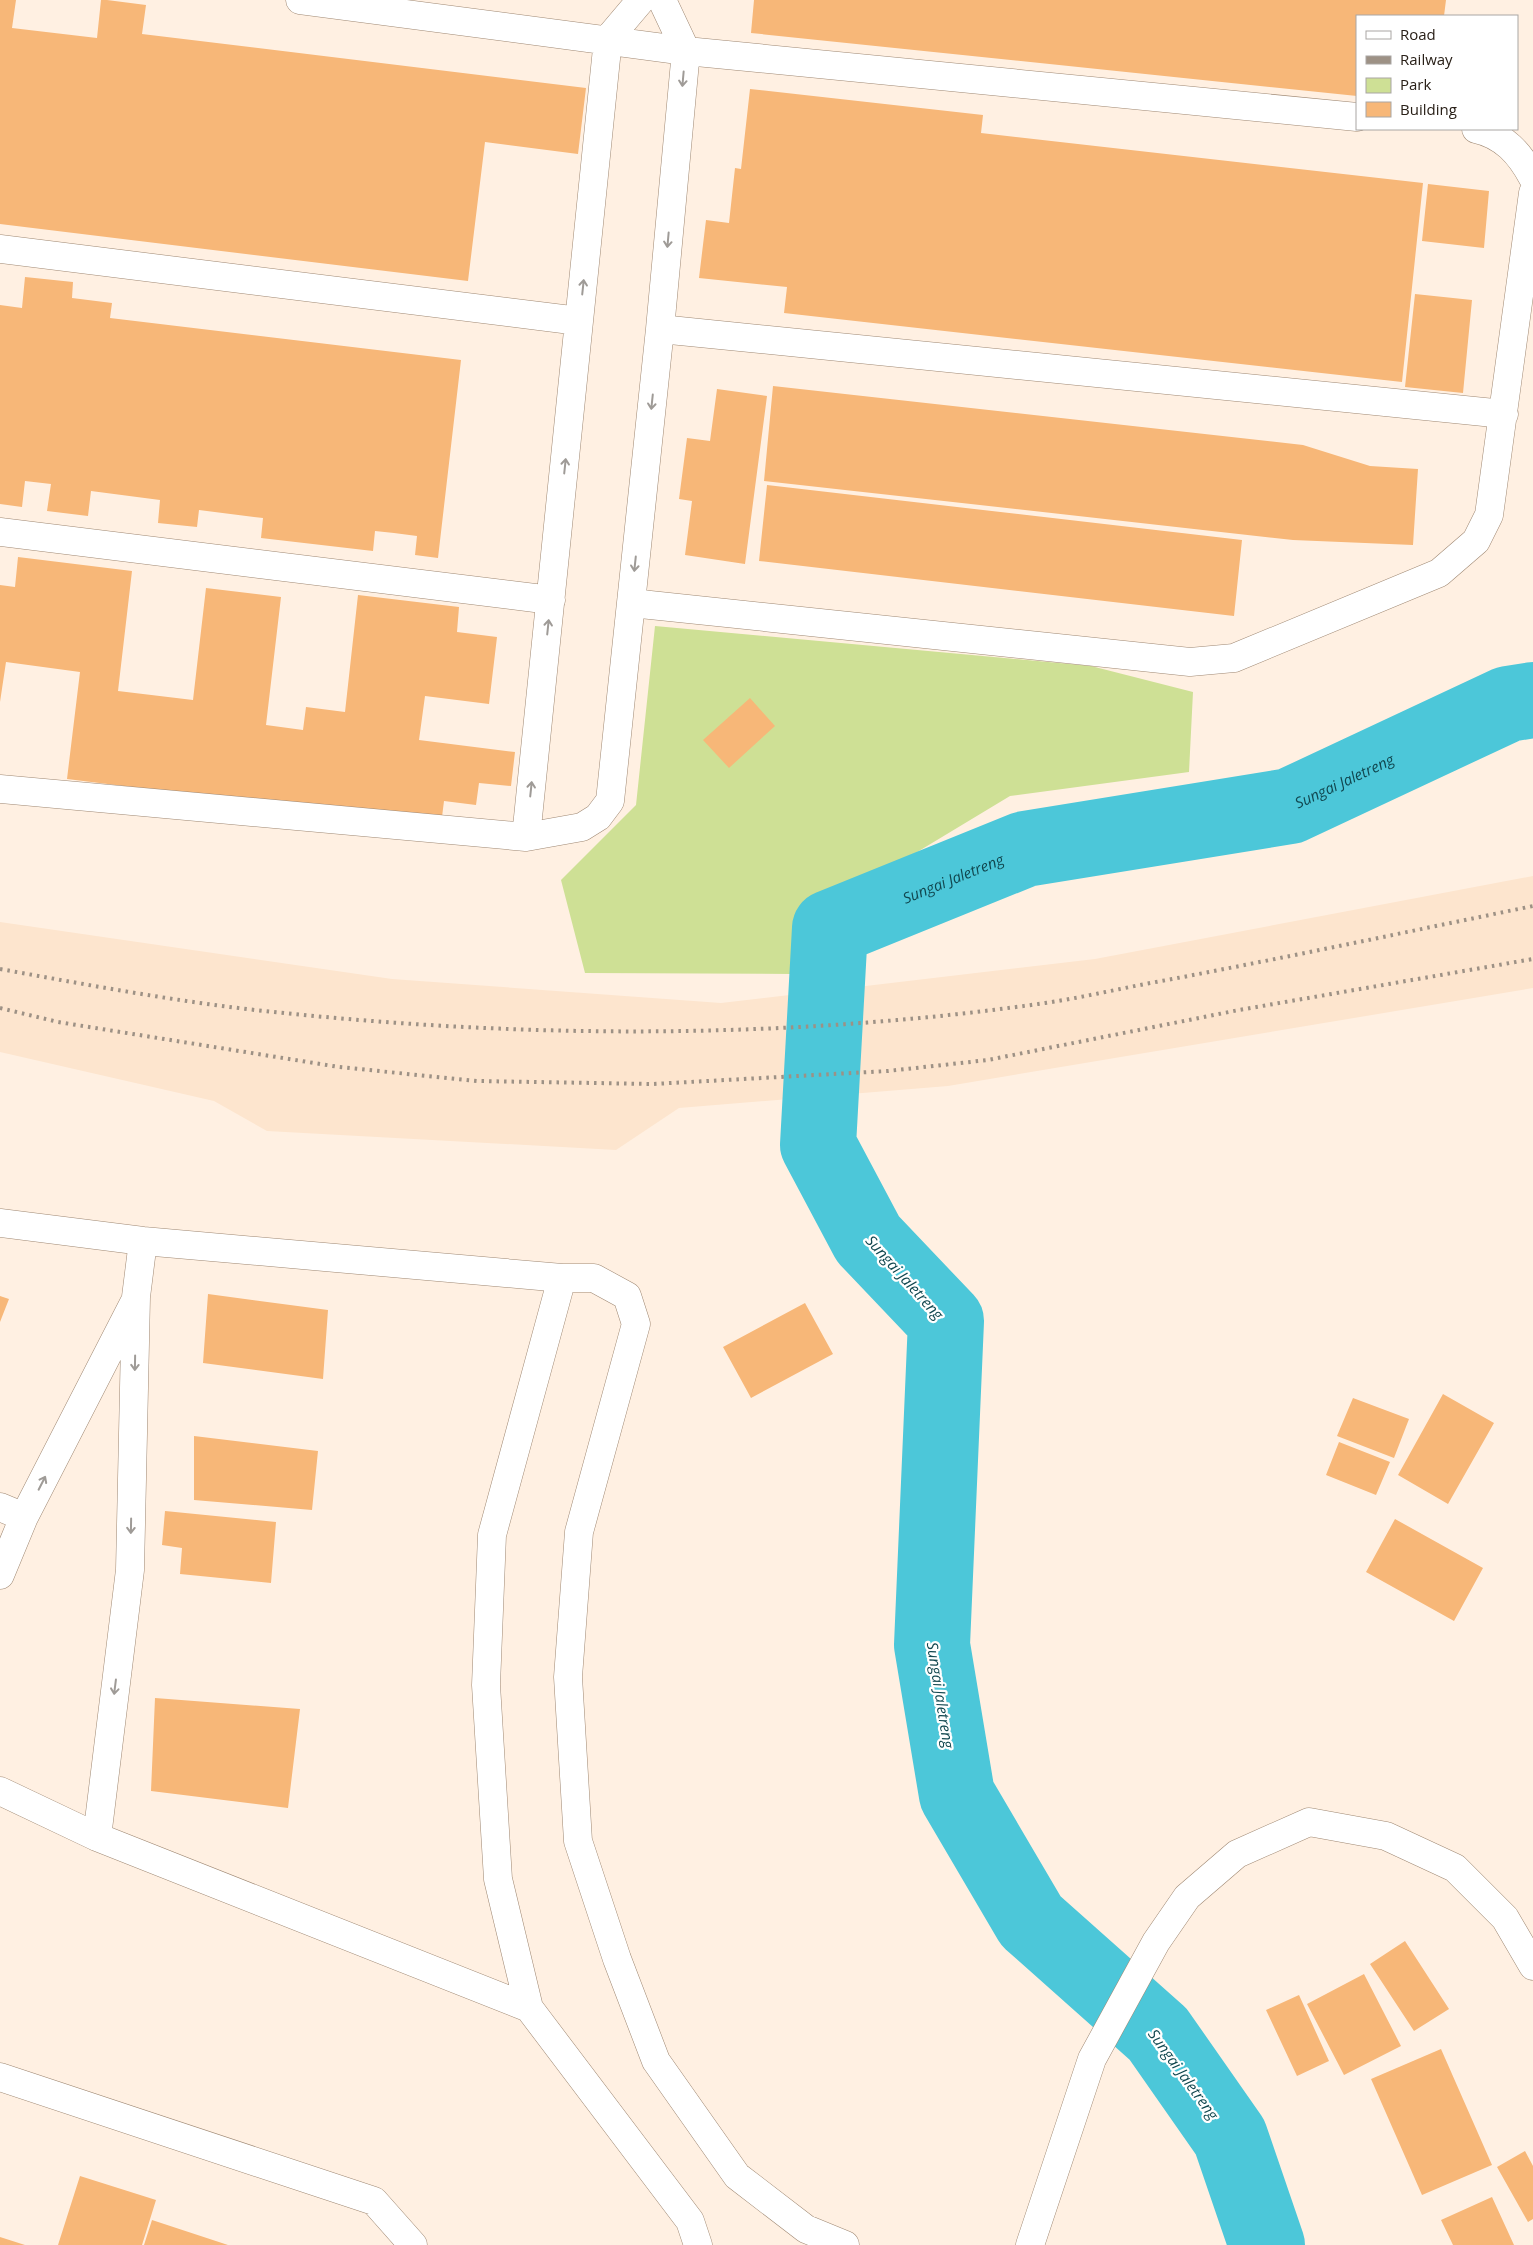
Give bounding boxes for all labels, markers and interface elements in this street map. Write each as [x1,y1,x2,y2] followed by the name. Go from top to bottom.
[1356,15,1518,130] legend
[1400,24,1436,44] text: Road
[1400,49,1453,69] text: Railway
[678,70,688,86] one-way arrow
[1400,74,1431,94] text: Park
[1400,99,1457,119] text: Building
[663,232,673,248] one-way arrow
[578,279,588,295] one-way arrow
[647,394,657,410] one-way arrow
[560,458,570,474] one-way arrow
[631,555,640,571] one-way arrow
[543,620,553,636] one-way arrow
[1291,748,1398,812] water label: Sungai Jaletreng
[526,781,536,797] one-way arrow
[899,848,1008,908] water label: Sungai Jaletreng
[862,1230,949,1324] water label: Sungai Jaletreng
[130,1354,140,1371] one-way arrow
[37,1475,47,1490] one-way arrow
[126,1517,136,1533] one-way arrow
[923,1640,959,1751] water label: Sungai Jaletreng
[110,1679,120,1695] one-way arrow
[1144,2025,1224,2124] water label: Sungai Jaletreng

